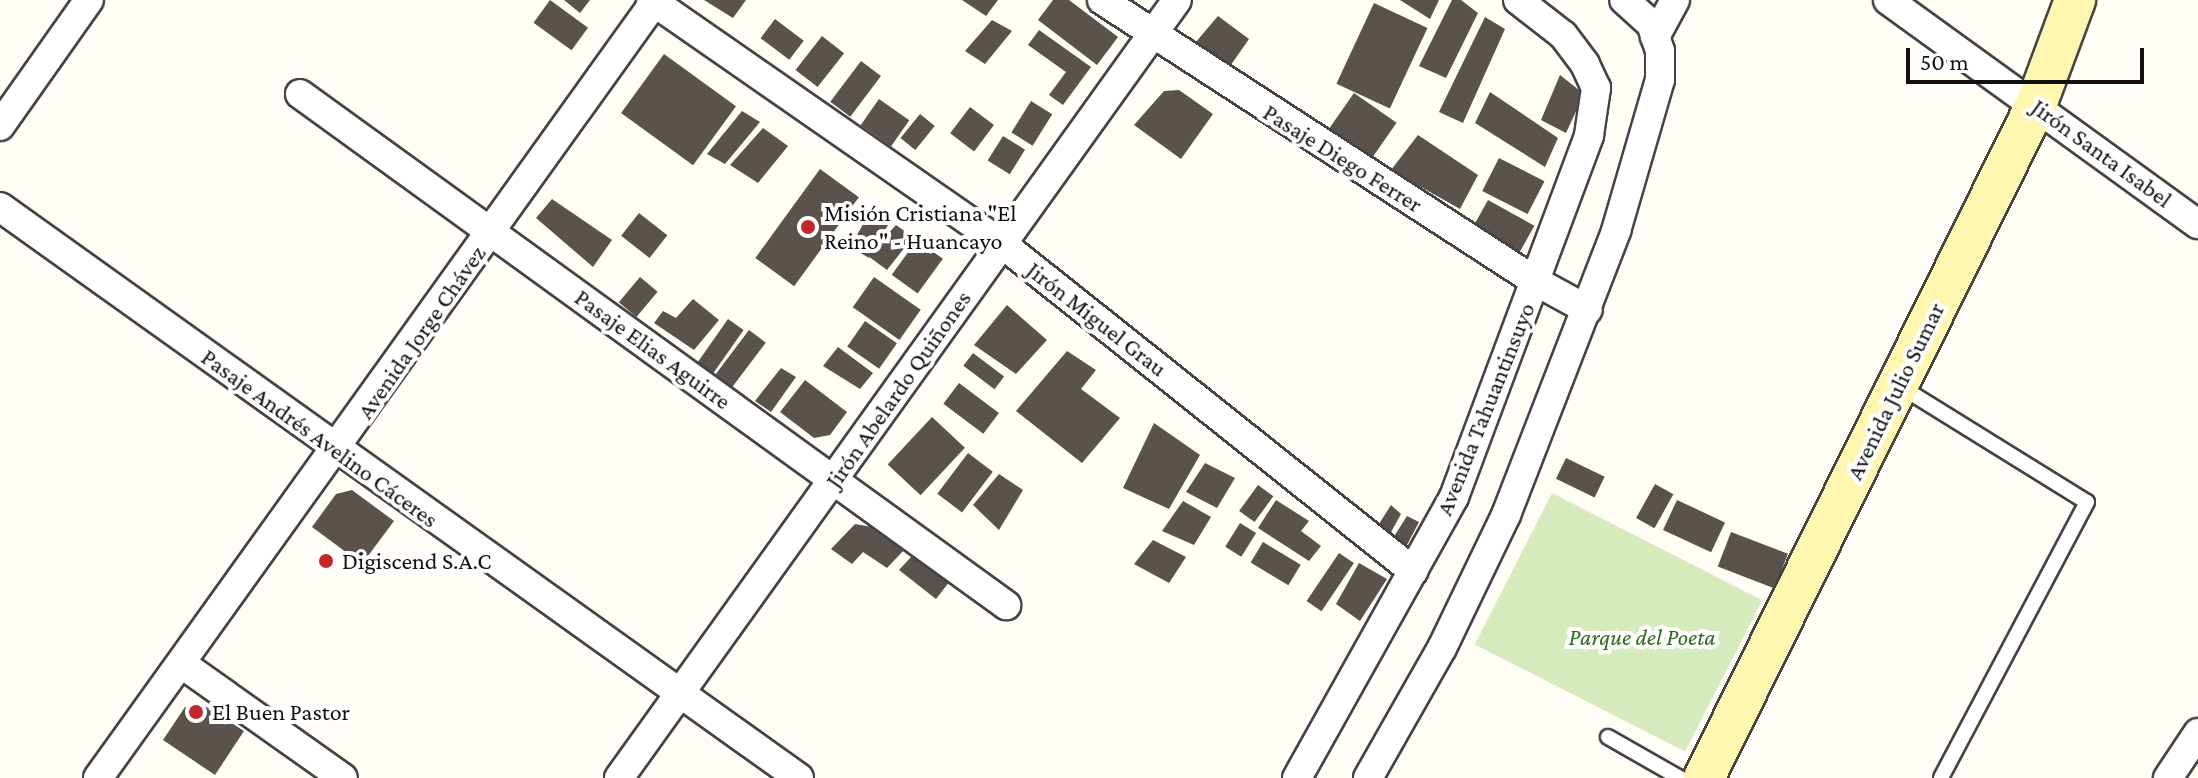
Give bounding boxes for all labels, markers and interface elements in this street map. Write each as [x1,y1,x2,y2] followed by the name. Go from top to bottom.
[1910,32,2148,82] scale bar
[1920,48,1969,75] text: 50 m
[2026,92,2178,214] street label: Jirón Santa Isabel
[1258,97,1428,219] street label: Pasaje Diego Ferrer
[824,199,1017,255] place label: Misión Cristiana "El Reino" - Huancayo
[799,218,817,236] marker: Misión Cristiana "El Reino" - Huancayo
[350,240,492,424] street label: Avenida Jorge Chávez
[1021,255,1173,383] street label: Jirón Miguel Grau
[569,283,737,415] street label: Pasaje Elias Aguirre
[819,285,977,493] street label: Jirón Abelardo Quiñones
[1429,298,1541,520] street label: Avenida Tahuantinsuyo
[1840,298,1950,484] street label: Avenida Julio Sumar
[196,342,444,534] street label: Pasaje Andrés Avelino Cáceres
[342,547,492,575] place label: Digiscend S.A.C
[317,552,335,570] marker: Digiscend S.A.C
[1568,623,1716,651] park label: Parque del Poeta
[212,698,350,726] place label: El Buen Pastor
[187,703,205,721] marker: El Buen Pastor

